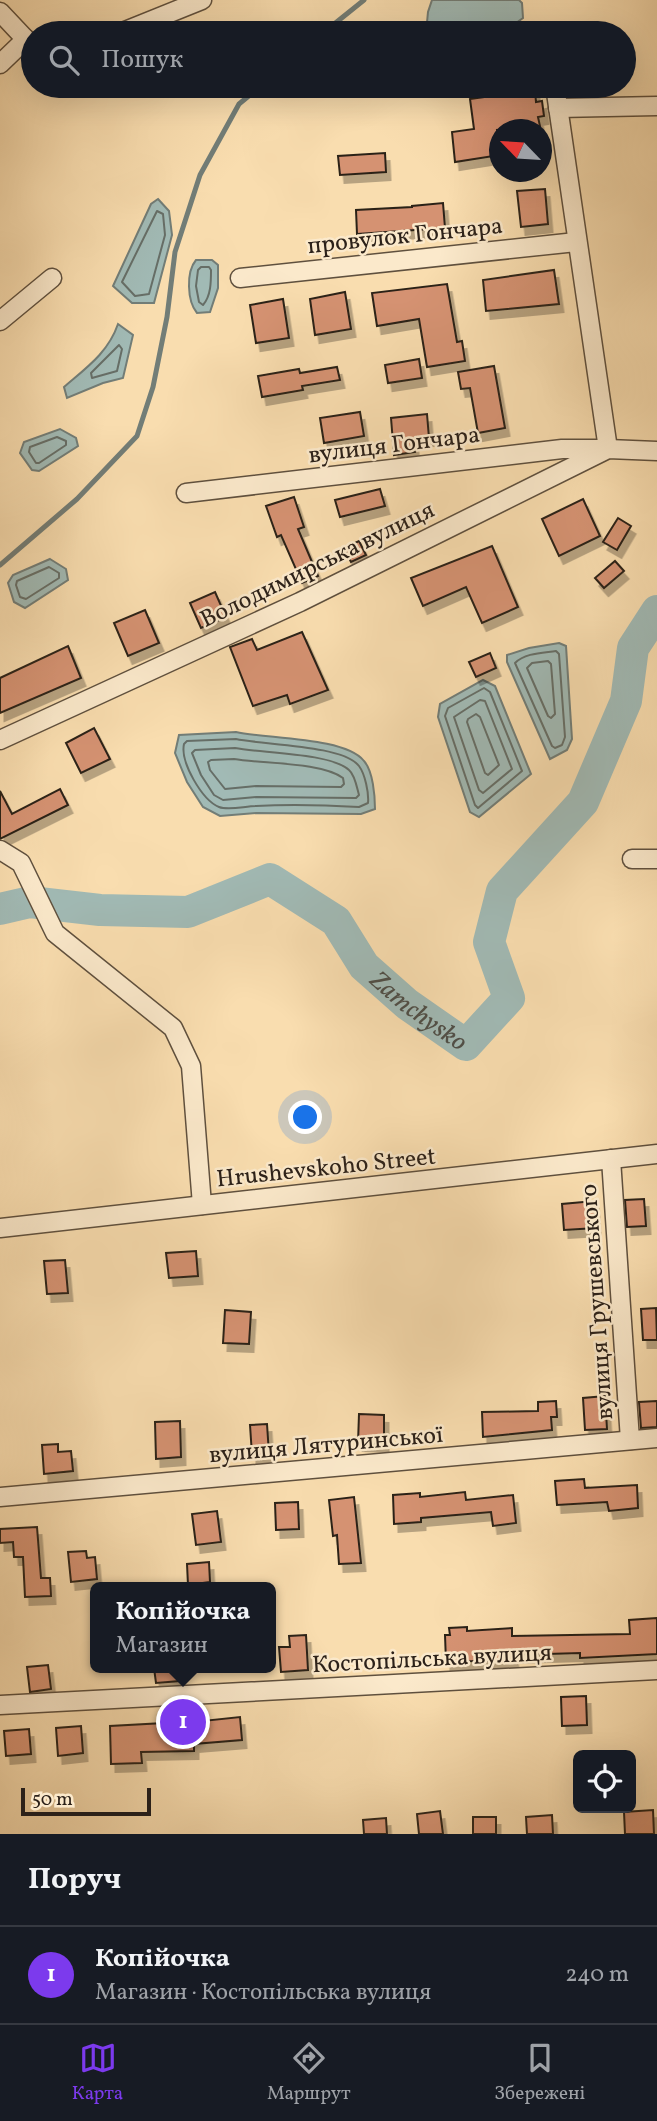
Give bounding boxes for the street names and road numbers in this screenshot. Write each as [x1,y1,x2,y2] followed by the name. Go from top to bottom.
[306,210,505,264] street label: провулок Гончара
[307,419,482,473] street label: вулиця Гончара
[195,494,441,637] street label: Володимирська вулиця
[215,1141,438,1197] street label: Hrushevskoho Street
[573,1183,623,1421] street label: вулиця Грушевського
[208,1419,445,1473] street label: вулиця Лятуринської
[311,1637,553,1683] street label: Костопільська вулиця

